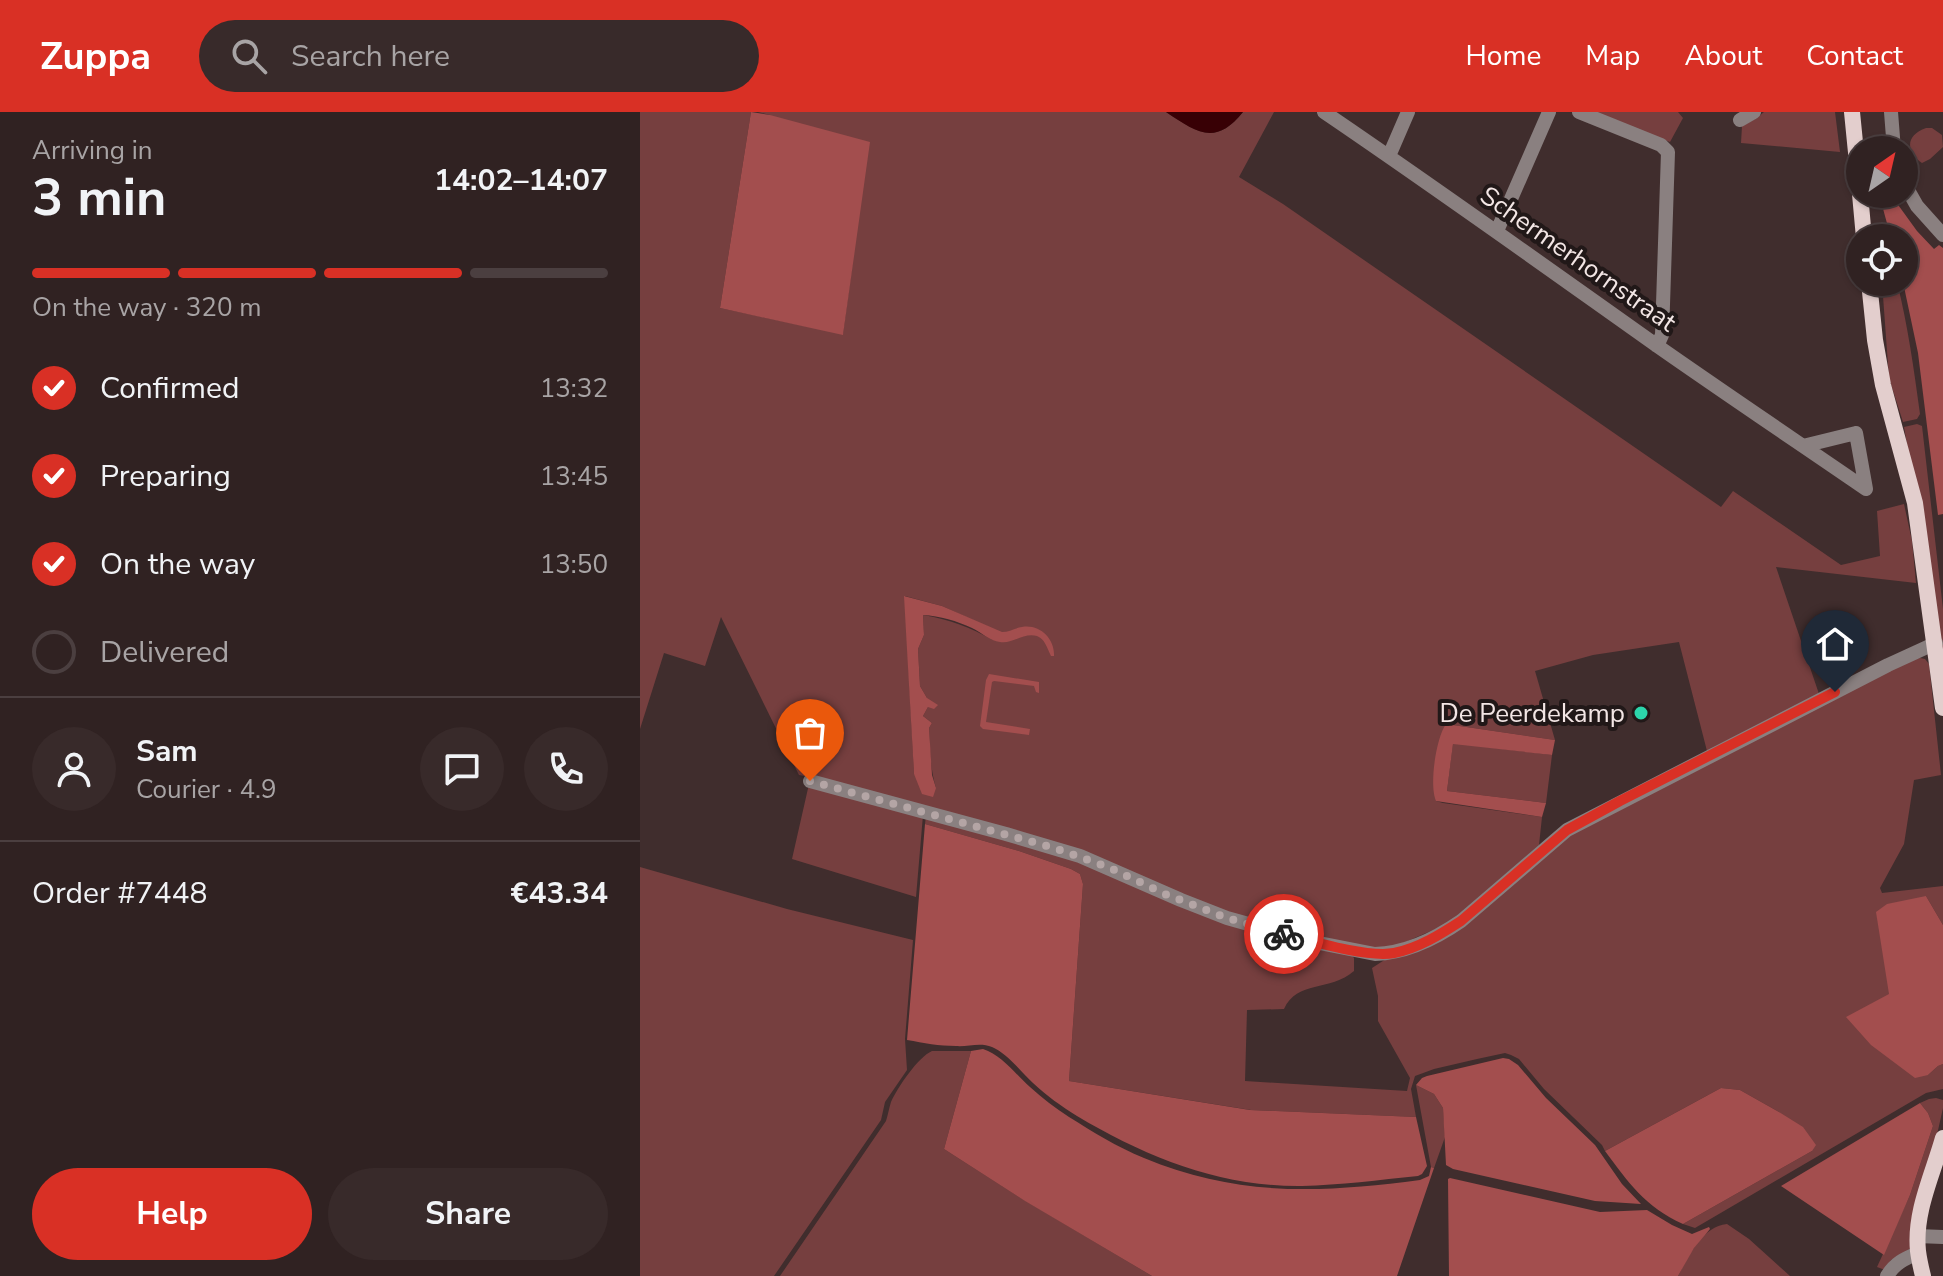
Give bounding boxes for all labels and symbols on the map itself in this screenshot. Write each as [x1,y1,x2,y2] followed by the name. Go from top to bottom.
[1846,136,1918,208] north arrow
[1473,178,1684,340] street label: Schermerhornstraat
[1801,610,1869,692] pin
[1439,696,1625,731] place label: De Peerdekamp
[776,699,844,781] pin
[1632,704,1650,722] marker: De Peerdekamp
[1244,894,1324,974] courier

